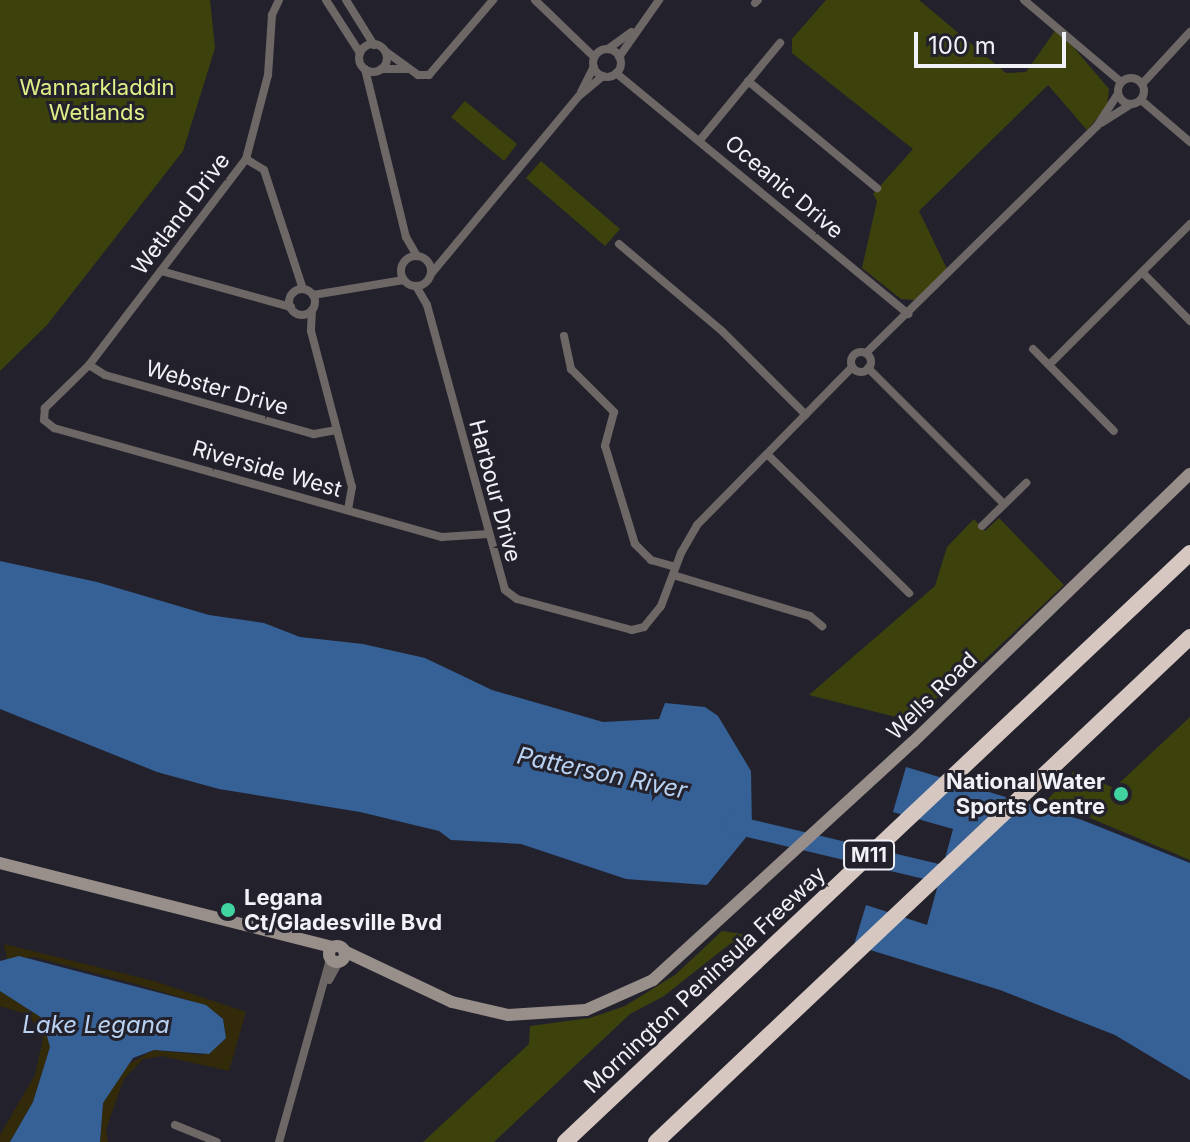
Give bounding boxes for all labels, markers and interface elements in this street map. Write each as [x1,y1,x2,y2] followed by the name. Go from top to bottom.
[918,16,1070,66] scale bar
[928,31,996,60] text: 100 m
[20,74,174,126] park label: Wannarkladdin Wetlands
[719,130,849,244] street label: Oceanic Drive
[127,148,235,280] street label: Wetland Drive
[143,355,291,421] street label: Webster Drive
[463,417,527,565] street label: Harbour Drive
[189,435,345,503] street label: Riverside West
[882,647,982,745] street label: Wells Road
[514,741,690,805] water label: Patterson River
[946,768,1105,820] place label: National Water Sports Centre
[1112,785,1130,803] marker: National Water Sports Centre
[843,839,895,871] road number: M11
[579,861,831,1099] street label: Mornington Peninsula Freeway
[244,884,442,936] place label: Legana Ct/Gladesville Bvd
[219,901,237,919] marker: Legana Ct/Gladesville Bvd
[22,1011,170,1039] water label: Lake Legana

